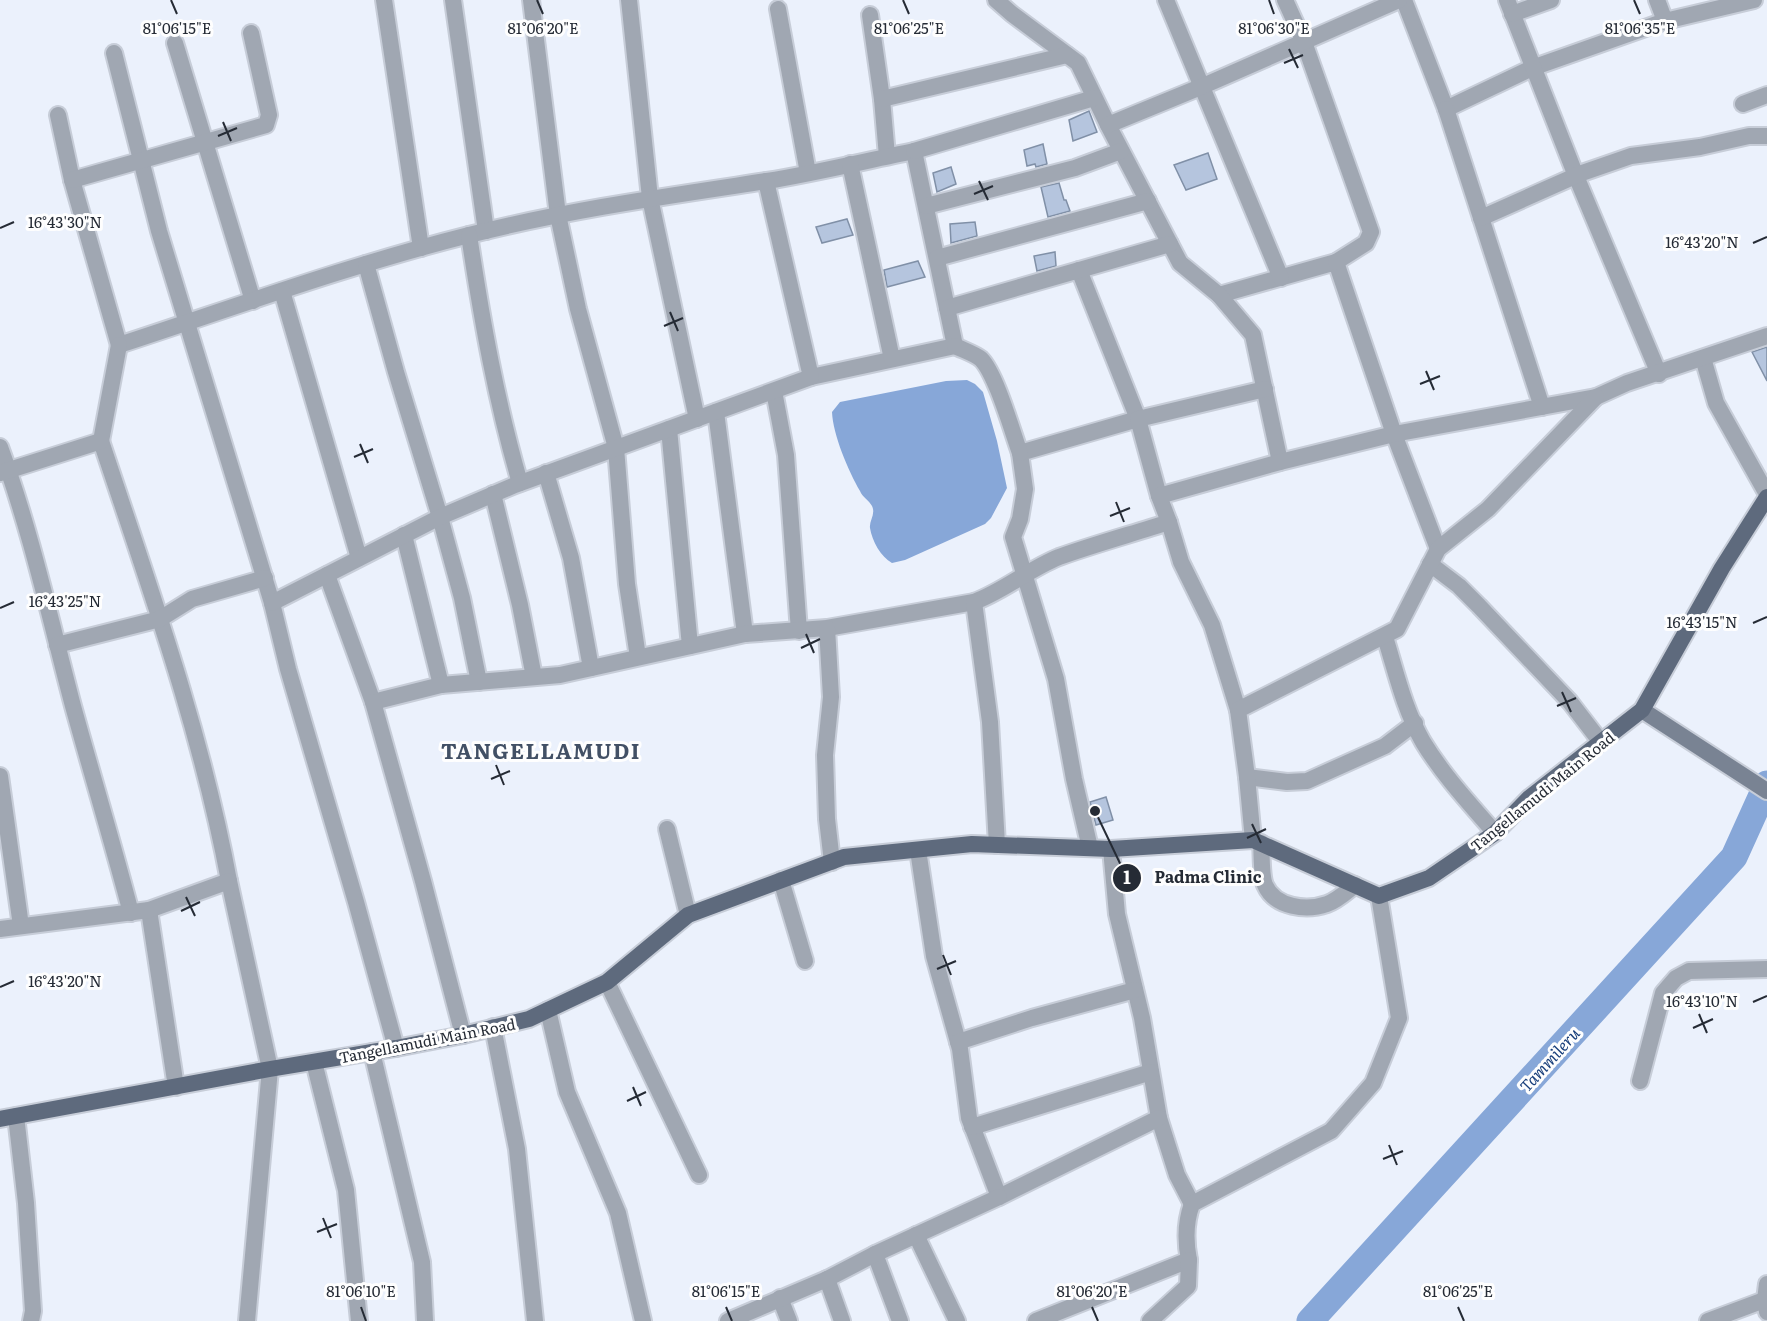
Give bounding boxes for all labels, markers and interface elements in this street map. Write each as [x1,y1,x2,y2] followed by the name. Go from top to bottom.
[143,16,211,39] text: 81°06'15"E
[507,16,579,39] text: 81°06'20"E
[874,16,944,39] text: 81°06'25"E
[1238,16,1310,39] text: 81°06'30"E
[1605,16,1675,39] text: 81°06'35"E
[28,210,102,233] text: 16°43'30"N
[1665,230,1739,253] text: 16°43'20"N
[29,589,101,612] text: 16°43'25"N
[1666,610,1738,633] text: 16°43'15"N
[1465,726,1619,856] street label: Tangellamudi Main Road
[441,734,641,765] district label: TANGELLAMUDI
[1112,861,1273,895] callout: Padma Clinic
[1123,863,1131,890] text: 1
[1155,864,1262,888] text: Padma Clinic
[28,969,102,992] text: 16°43'20"N
[1666,989,1738,1012] text: 16°43'10"N
[337,1012,517,1068] street label: Tangellamudi Main Road
[1513,1021,1585,1097] water label: Tammileru
[326,1279,396,1302] text: 81°06'10"E
[692,1279,760,1302] text: 81°06'15"E
[1056,1279,1128,1302] text: 81°06'20"E
[1423,1279,1493,1302] text: 81°06'25"E

